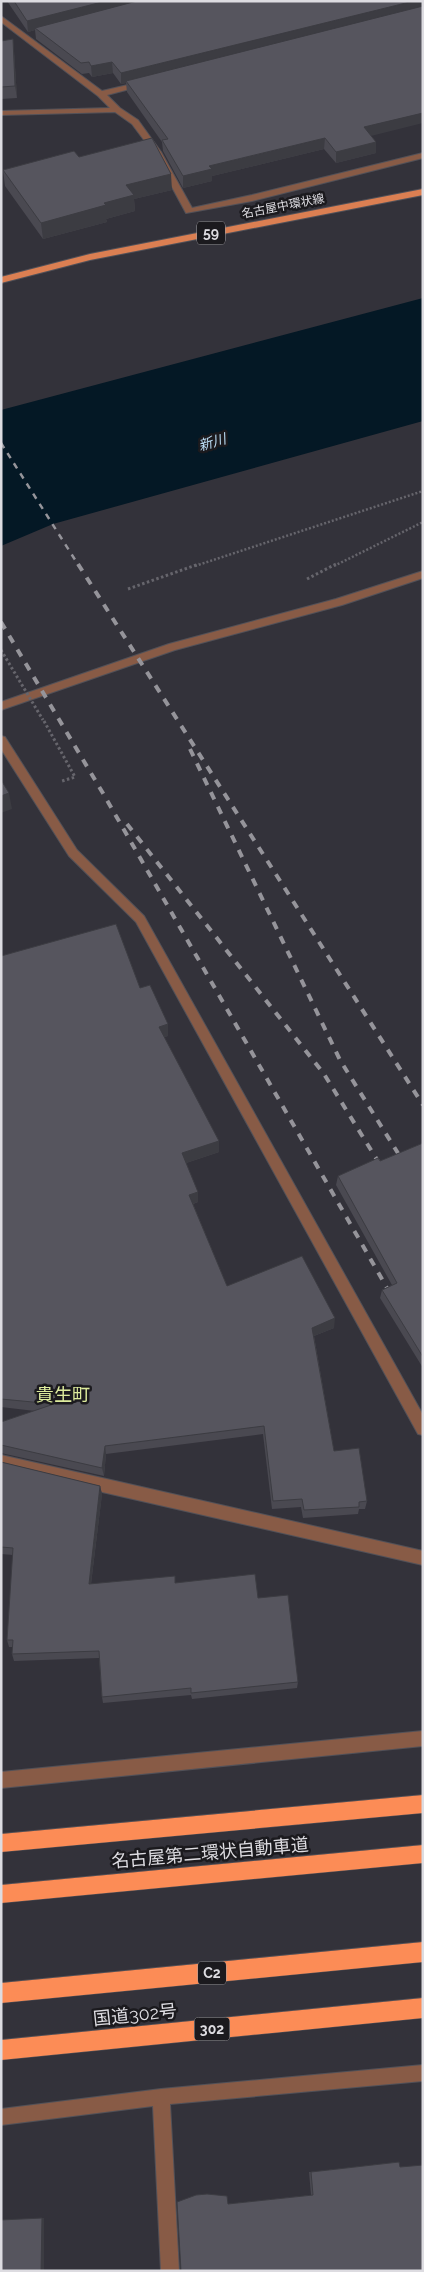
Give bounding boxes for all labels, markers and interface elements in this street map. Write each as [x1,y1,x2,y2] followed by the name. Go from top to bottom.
[240,191,326,221] street label: 名古屋中環状線
[197,222,225,244] road number: 59
[196,430,230,454] water label: 新川
[36,1384,90,1405] district label: 貴生町
[110,1833,309,1872] street label: 名古屋第二環状自動車道
[198,1962,226,1985] road number: C2
[92,2000,178,2029] street label: 国道302号
[194,2018,230,2040] road number: 302

